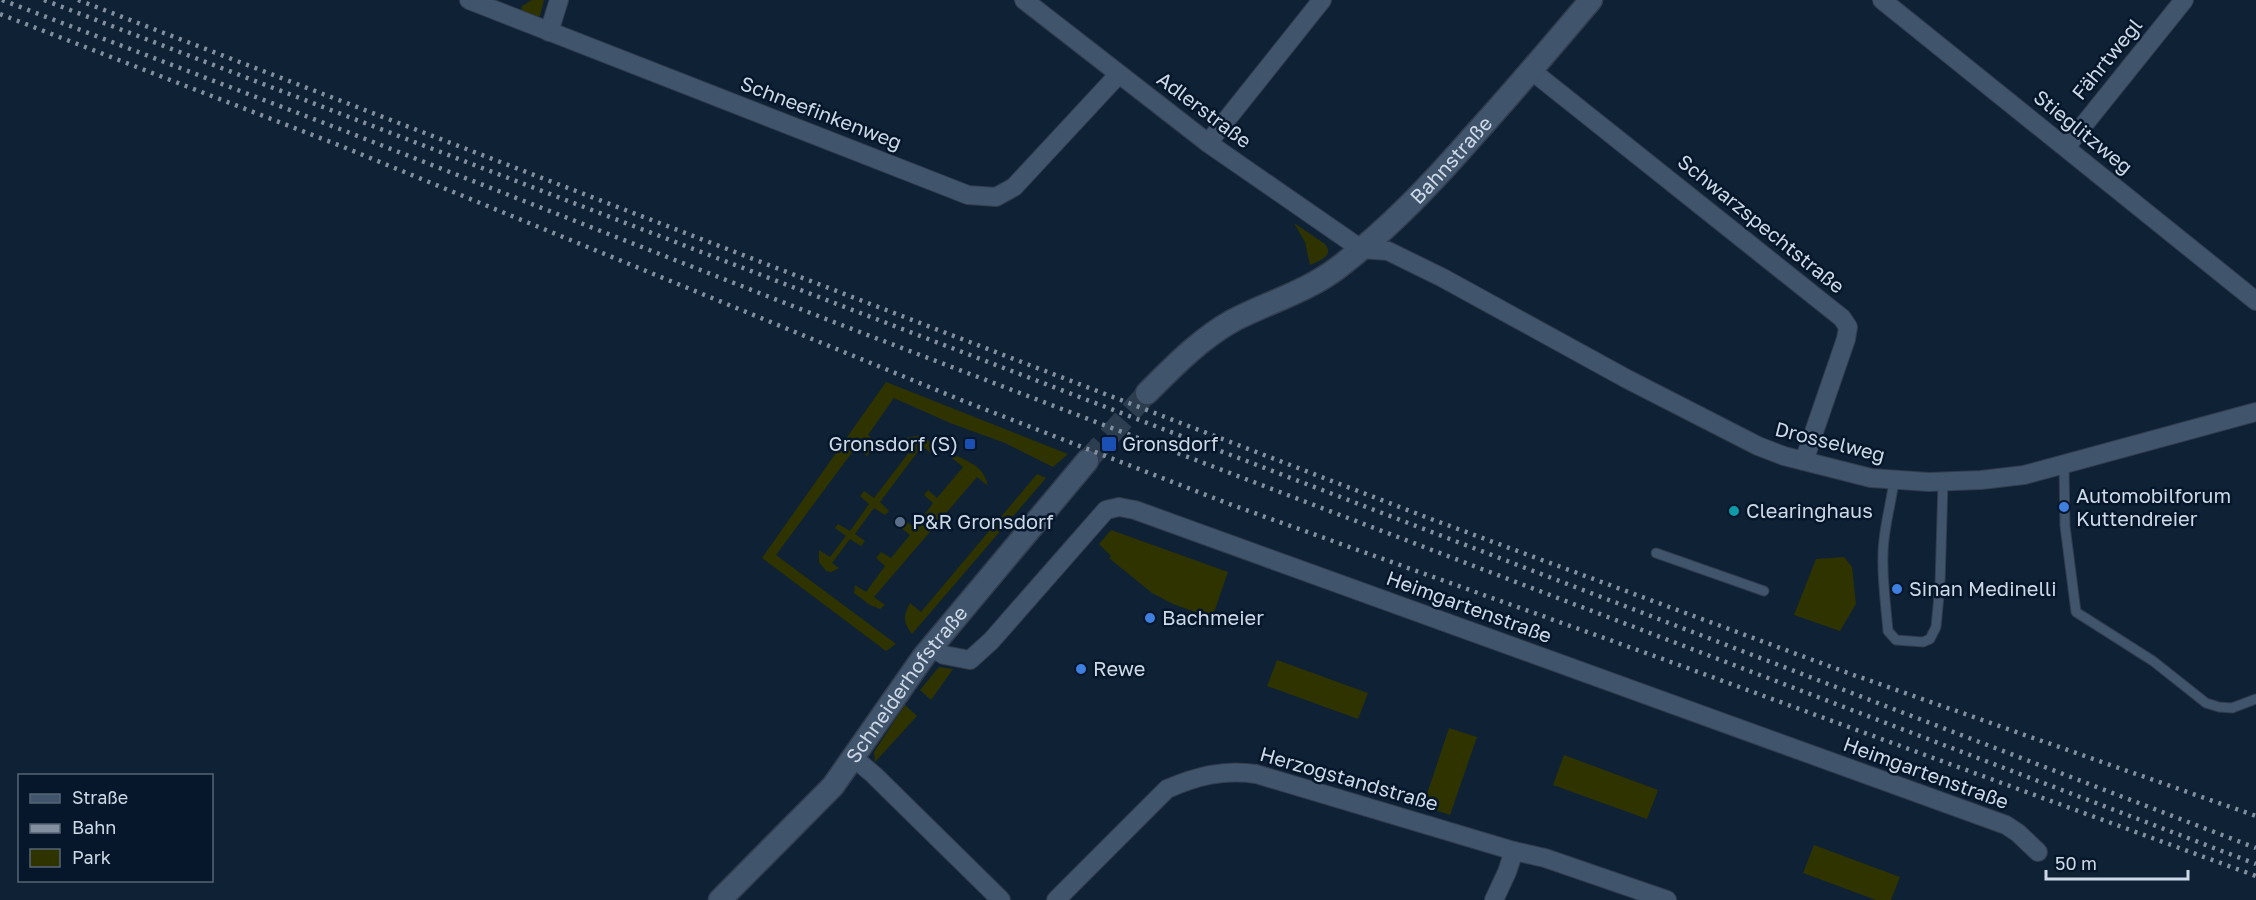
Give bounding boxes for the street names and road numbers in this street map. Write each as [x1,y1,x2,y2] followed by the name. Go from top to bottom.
[2066,13,2146,104] street label: Fährtwegl
[1153,66,1256,152] street label: Adlerstraße
[737,70,905,154] street label: Schneefinkenweg
[2029,84,2138,178] street label: Stieglitzweg
[1404,111,1496,208] street label: Bahnstraße
[1674,149,1850,298] street label: Schwarzspechtstraße
[1773,416,1888,466] street label: Drosselweg
[1383,565,1555,647] street label: Heimgartenstraße
[840,601,972,767] street label: Schneiderhofstraße
[1840,731,2012,813] street label: Heimgartenstraße
[1257,741,1441,815] street label: Herzogstandstraße

